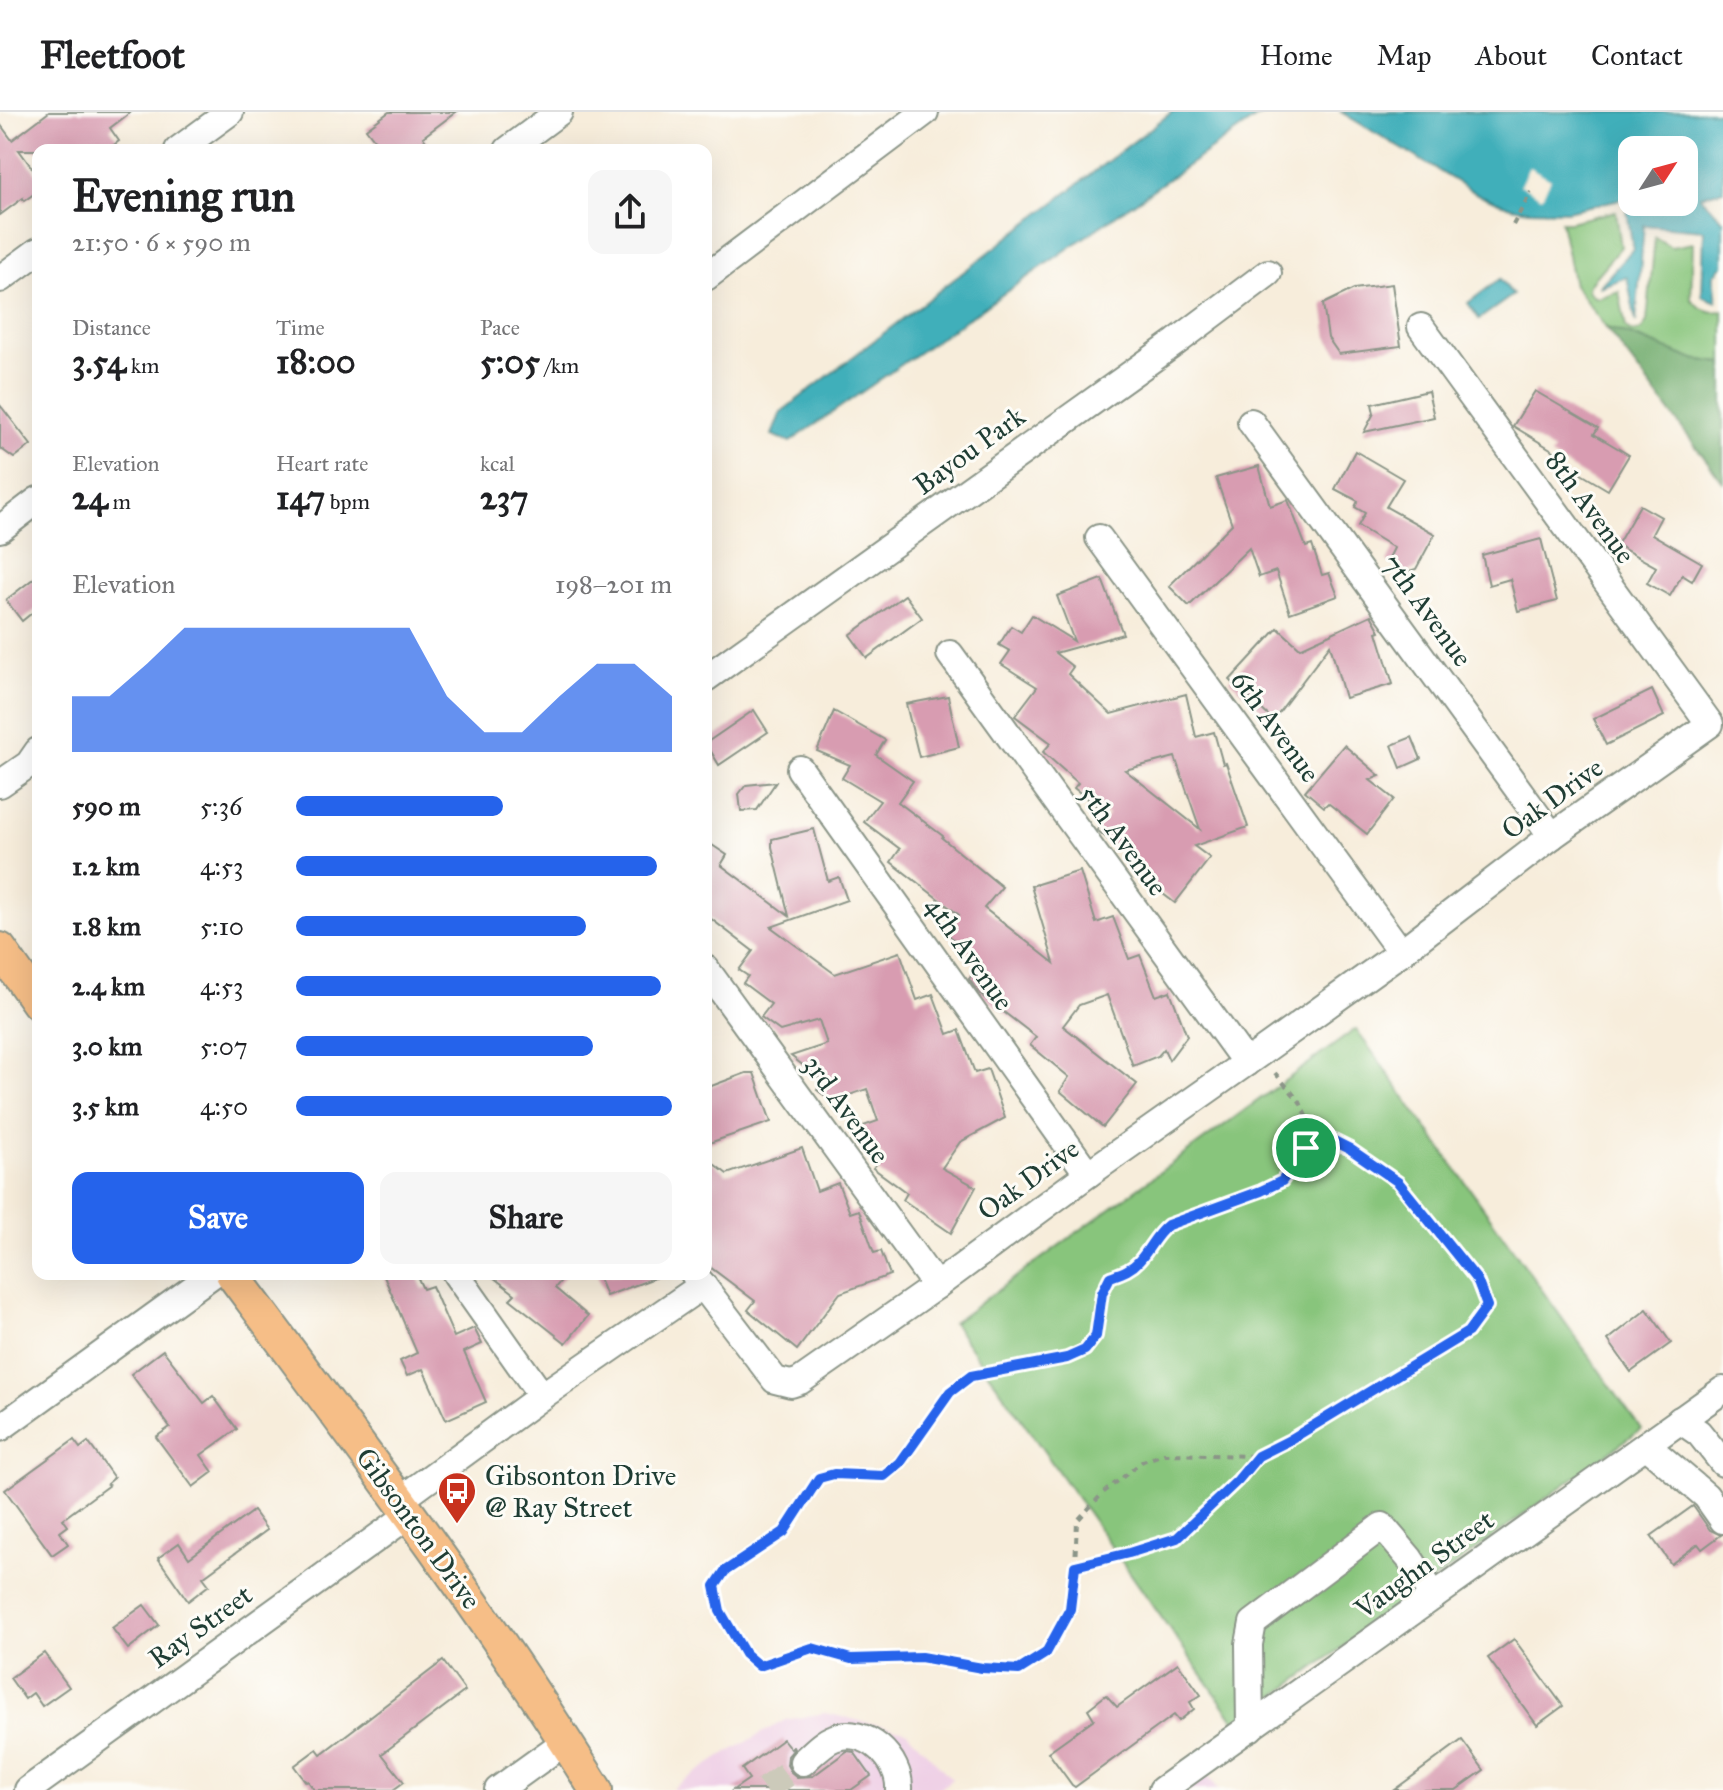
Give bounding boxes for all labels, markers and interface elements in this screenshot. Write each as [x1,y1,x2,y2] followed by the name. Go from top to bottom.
[40,32,185,78] text: Fleetfoot
[1260,38,1333,73] text: Home
[1377,38,1431,73] text: Map
[1475,38,1547,73] text: About
[1591,38,1683,73] text: Contact
[1618,136,1698,216] north arrow
[1618,136,1698,216] map controls
[72,169,295,223] text: Evening run
[588,170,672,254] button: share
[72,226,251,258] text: 21:50 · 6 × 590 m
[72,314,151,341] text: Distance
[276,314,325,341] text: Time
[480,314,520,341] text: Pace
[72,341,126,382] text: 3.54
[276,341,356,382] text: 18:00
[480,341,540,382] text: 5:05
[126,352,160,379] text: km
[540,352,579,379] text: /km
[907,398,1032,502] street label: Bayou Park
[1538,444,1643,570] street label: 8th Avenue
[72,450,159,477] text: Elevation
[276,450,369,477] text: Heart rate
[480,450,515,477] text: kcal
[72,477,108,518] text: 24
[276,477,325,518] text: 147
[480,477,529,518] text: 237
[108,488,131,515] text: m
[325,488,370,515] text: bpm
[1375,547,1480,673] street label: 7th Avenue
[72,568,175,600] text: Elevation
[555,568,672,600] text: 198–201 m
[1223,663,1328,789] street label: 6th Avenue
[1495,750,1610,847] street label: Oak Drive
[1072,778,1176,903] street label: 5th Avenue
[72,790,141,822] text: 590 m
[200,790,242,822] text: 5:36
[72,850,140,882] text: 1.2 km
[200,850,244,882] text: 4:53
[918,890,1022,1017] street label: 4th Avenue
[72,910,141,942] text: 1.8 km
[200,910,244,942] text: 5:10
[72,970,145,1002] text: 2.4 km
[200,970,244,1002] text: 4:53
[72,1030,142,1062] text: 3.0 km
[200,1030,248,1062] text: 5:07
[795,1048,898,1170] street label: 3rd Avenue
[72,1090,139,1122] text: 3.5 km
[200,1090,248,1122] text: 4:50
[1272,1114,1340,1182] pin
[1284,1126,1328,1170] icon: arrive
[971,1131,1086,1228] street label: Oak Drive
[72,1172,364,1264] button: Save
[380,1172,672,1264] button: Share
[348,1441,489,1616] street label: Gibsonton Drive
[485,1458,676,1525] place label: Gibsonton Drive @ Ray Street
[436,1470,478,1525] bus stop icon: Gibsonton Drive @ Ray Street
[1347,1502,1501,1627] street label: Vaughn Street
[142,1577,259,1676] street label: Ray Street

